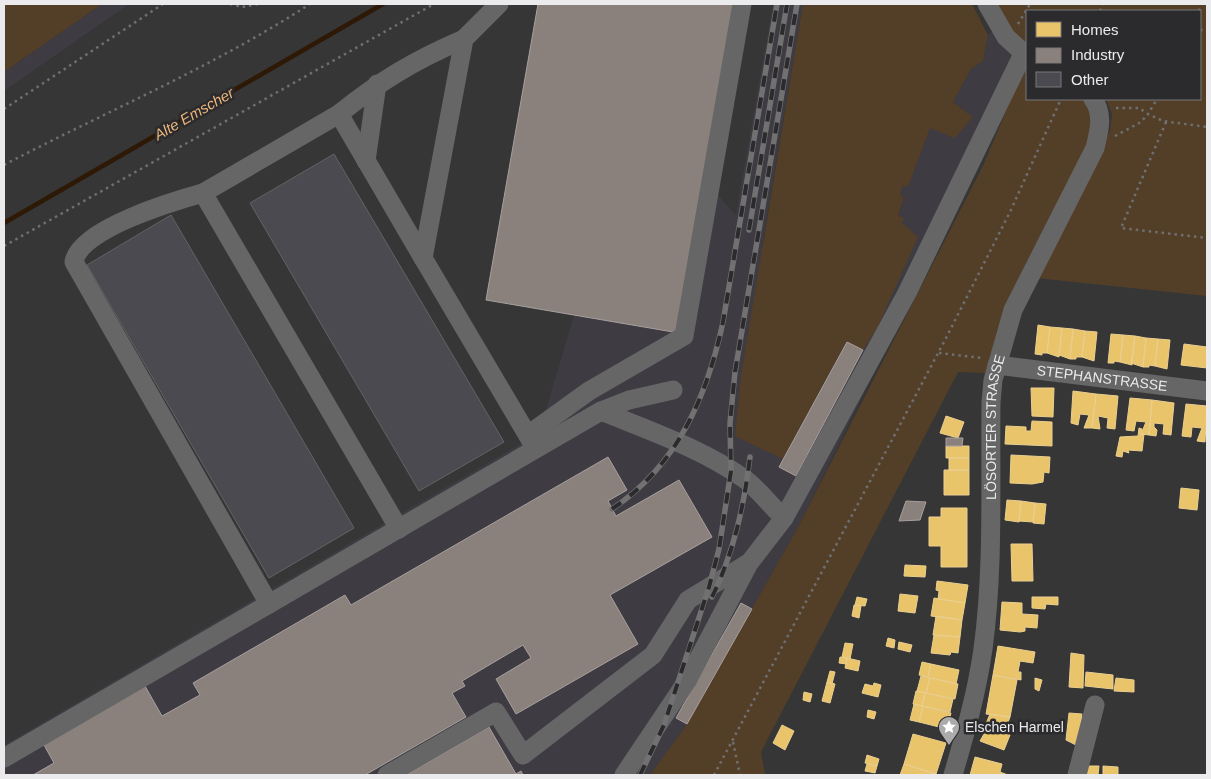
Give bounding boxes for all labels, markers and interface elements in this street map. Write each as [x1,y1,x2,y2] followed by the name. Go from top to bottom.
[1026,10,1201,100] legend
[1071,21,1119,38] text: Homes
[1071,46,1125,63] text: Industry
[1071,71,1109,88] text: Other
[150,83,237,144] water label: Alte Emscher
[982,353,1008,500] street label: LÖSORTER STRASSE
[1036,362,1168,394] street label: STEPHANSTRASSE
[937,715,961,746] place icon: Elschen Harmel
[965,719,1064,735] place label: Elschen Harmel

